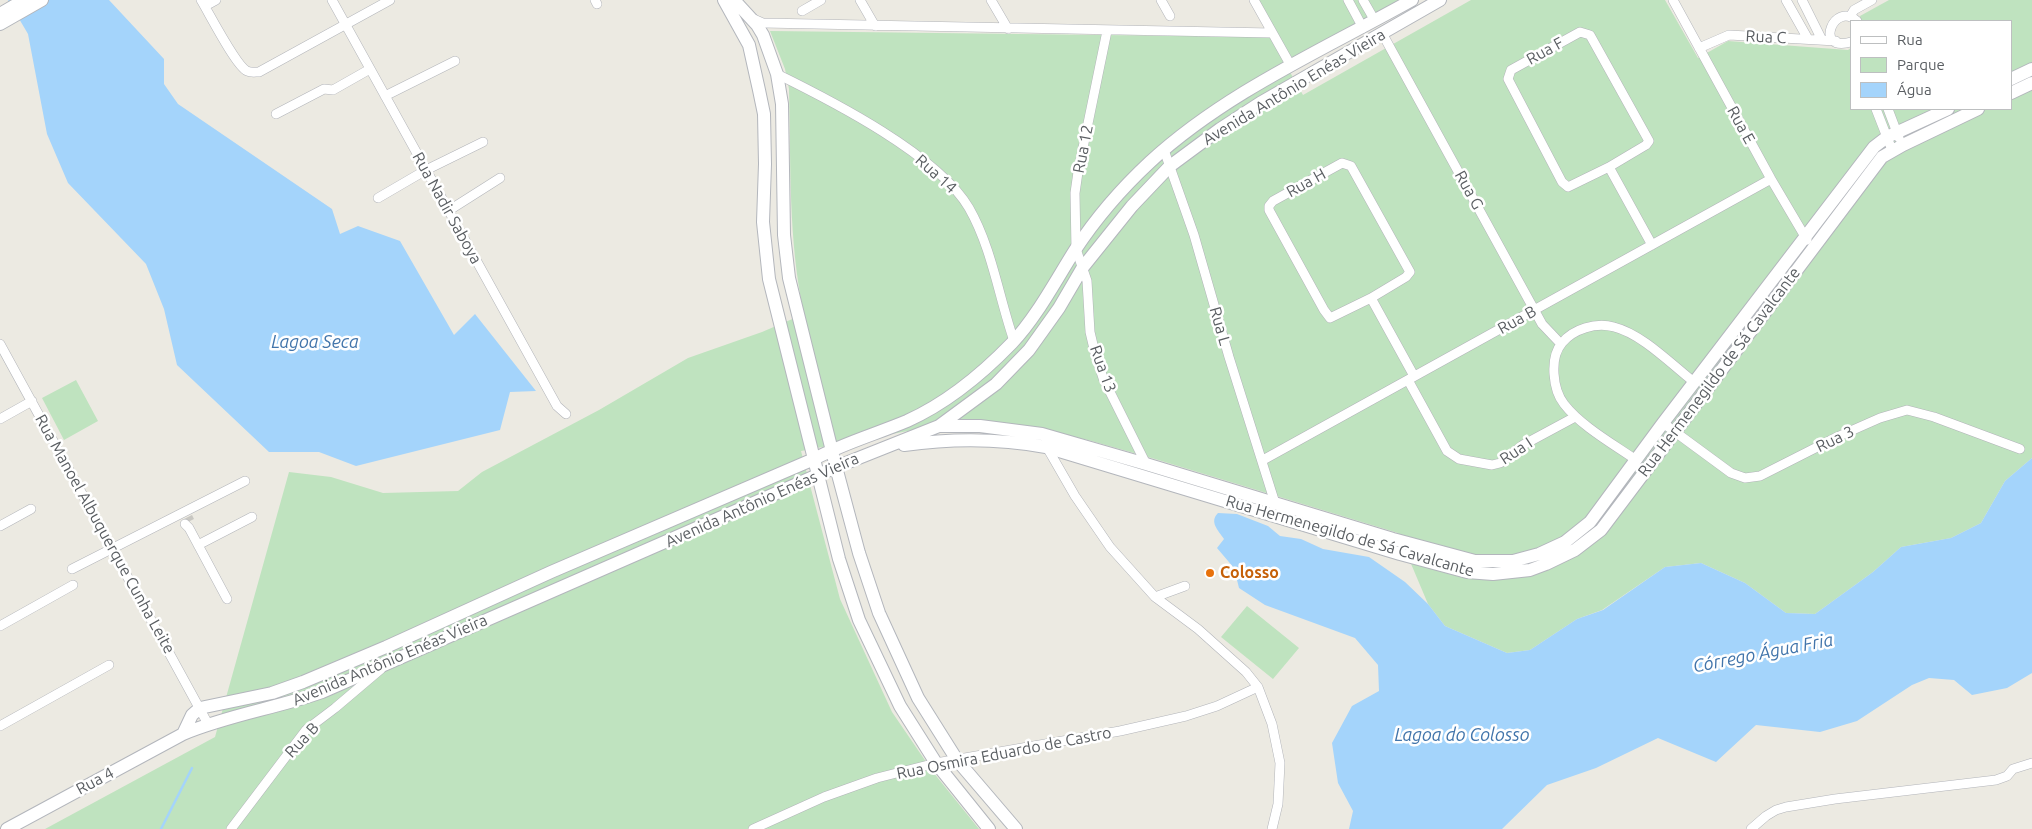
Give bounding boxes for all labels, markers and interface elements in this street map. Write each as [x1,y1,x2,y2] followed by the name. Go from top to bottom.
[1850,20,2012,110] legend
[1199,25,1389,149] street label: Avenida Antônio Enéas Vieira
[1745,26,1787,48] street label: Rua C
[1897,31,1923,48] text: Rua
[1523,33,1567,69] street label: Rua F
[1897,56,1945,73] text: Parque
[1897,81,1932,98] text: Água
[1723,103,1759,147] street label: Rua E
[1069,123,1097,175] street label: Rua 12
[408,149,486,267] street label: Rua Nadir Saboya
[911,150,961,198] street label: Rua 14
[1283,164,1329,202] street label: Rua H
[1451,167,1487,213] street label: Rua G
[1634,263,1804,481] street label: Rua Hermenegildo de Sá Cavalcante
[1494,302,1540,338] street label: Rua B
[1205,305,1235,347] street label: Rua L
[271,331,359,353] water label: Lagoa Seca
[1086,343,1120,395] street label: Rua 13
[31,411,179,657] street label: Rua Manoel Albuquerque Cunha Leite
[1813,422,1857,456] street label: Rua 3
[1496,433,1536,469] street label: Rua I
[662,449,862,551] street label: Avenida Antônio Enéas Vieira
[1224,491,1476,581] street label: Rua Hermenegildo de Sá Cavalcante
[1220,563,1279,583] place label: Colosso
[1204,567,1216,579] marker: Colosso
[290,610,490,710] street label: Avenida Antônio Enéas Vieira
[1691,629,1835,677] water label: Córrego Água Fria
[281,718,323,762] street label: Rua B
[895,723,1113,783] street label: Rua Osmira Eduardo de Castro
[1394,724,1530,746] water label: Lagoa do Colosso
[73,763,117,799] street label: Rua 4

